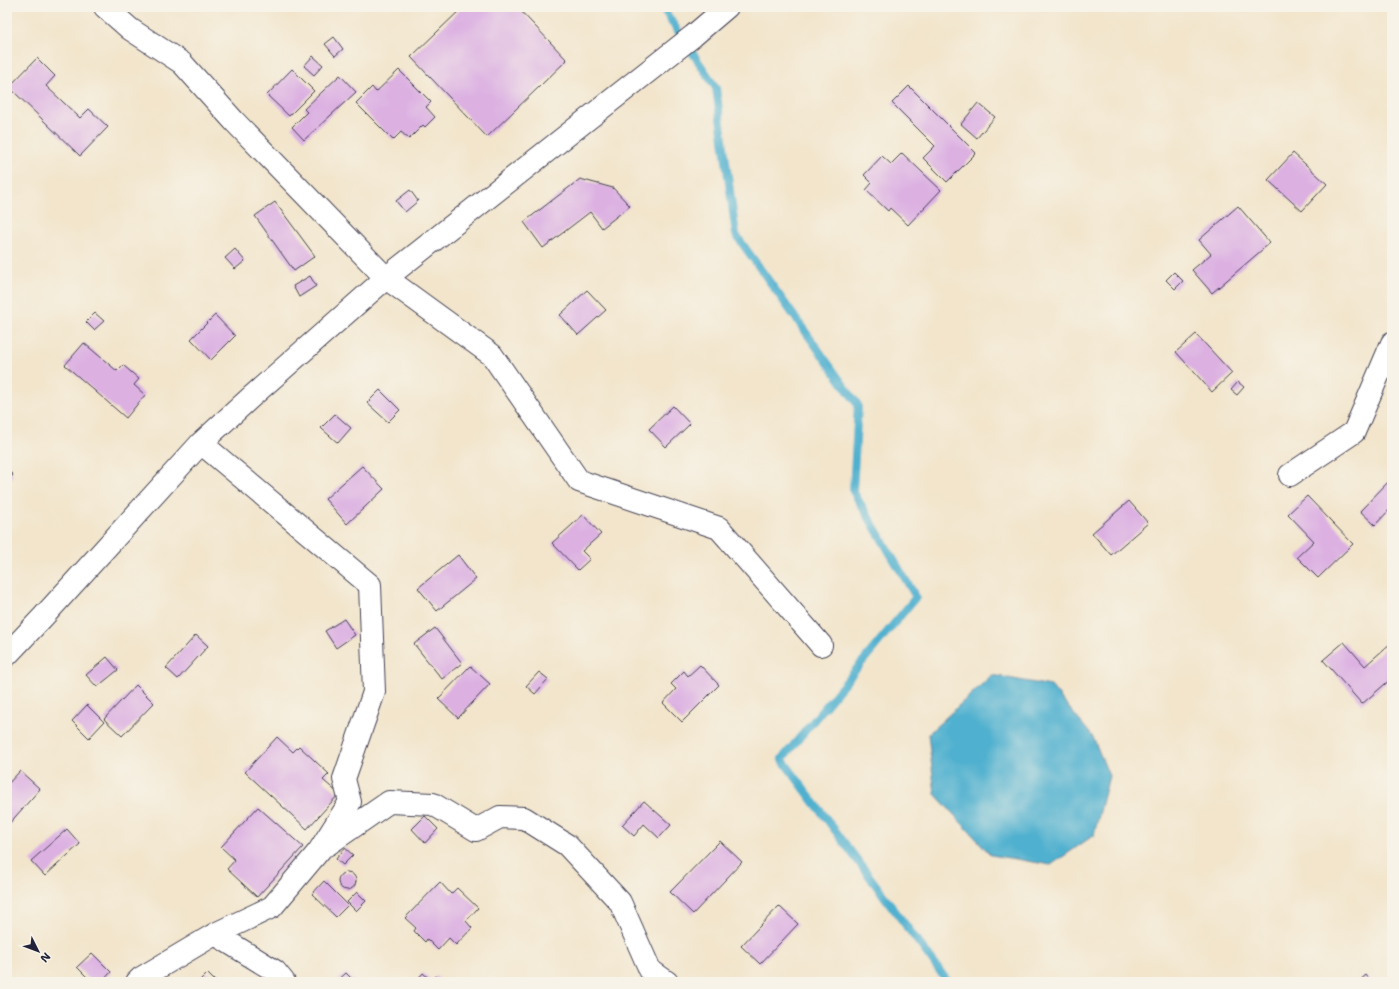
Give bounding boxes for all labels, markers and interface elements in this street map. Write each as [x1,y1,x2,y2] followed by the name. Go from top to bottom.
[18,931,58,971] north arrow
[36,949,54,966] text: N

